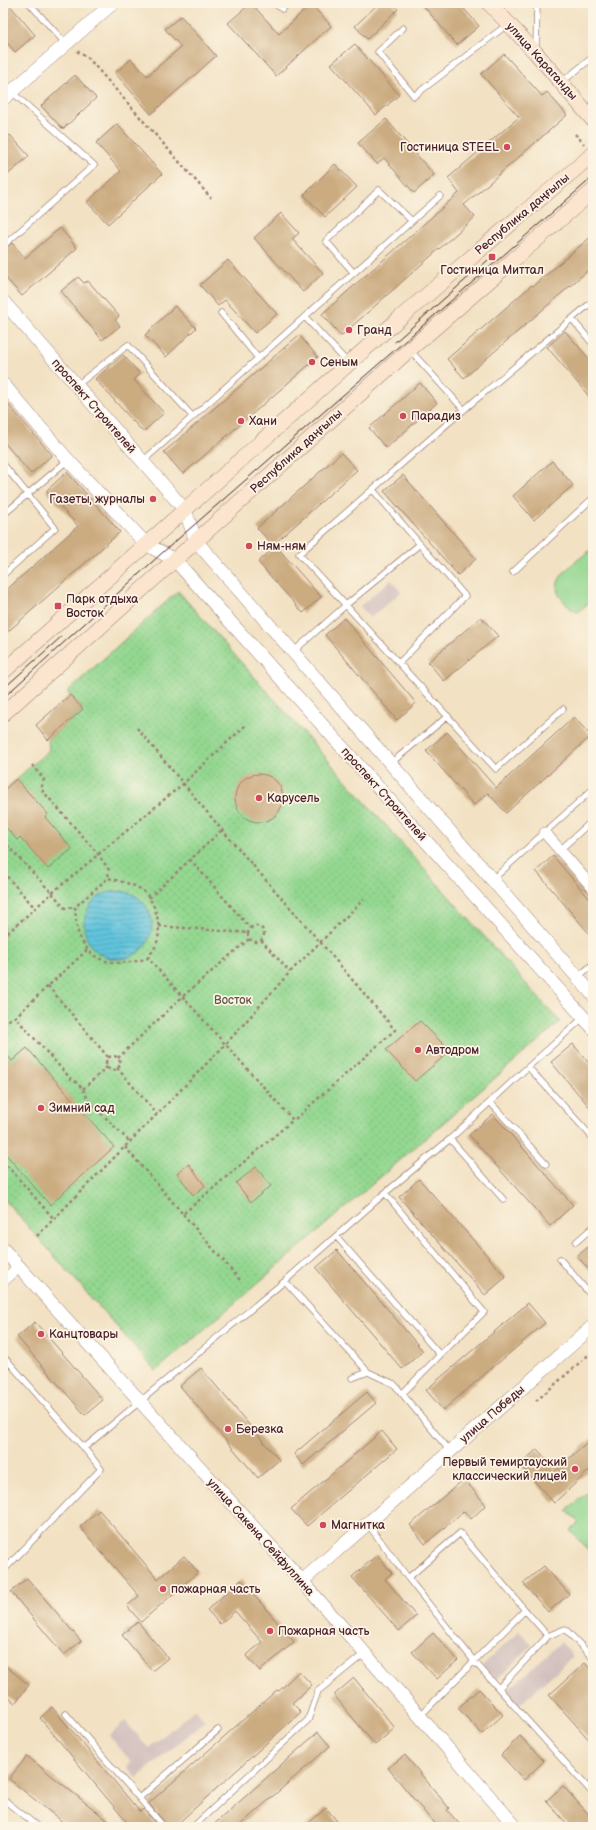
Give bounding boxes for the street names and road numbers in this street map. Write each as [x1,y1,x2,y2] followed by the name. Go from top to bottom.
[503,19,580,103] street label: улица Караганды
[472,170,573,258] street label: Республика даңғылы
[48,356,139,457] street label: проспект Строителей
[247,406,346,497] street label: Республика даңғылы
[338,744,430,844] street label: проспект Строителей
[457,1382,528,1447] street label: улица Победы
[204,1475,317,1599] street label: улица Сакена Сейфуллина

